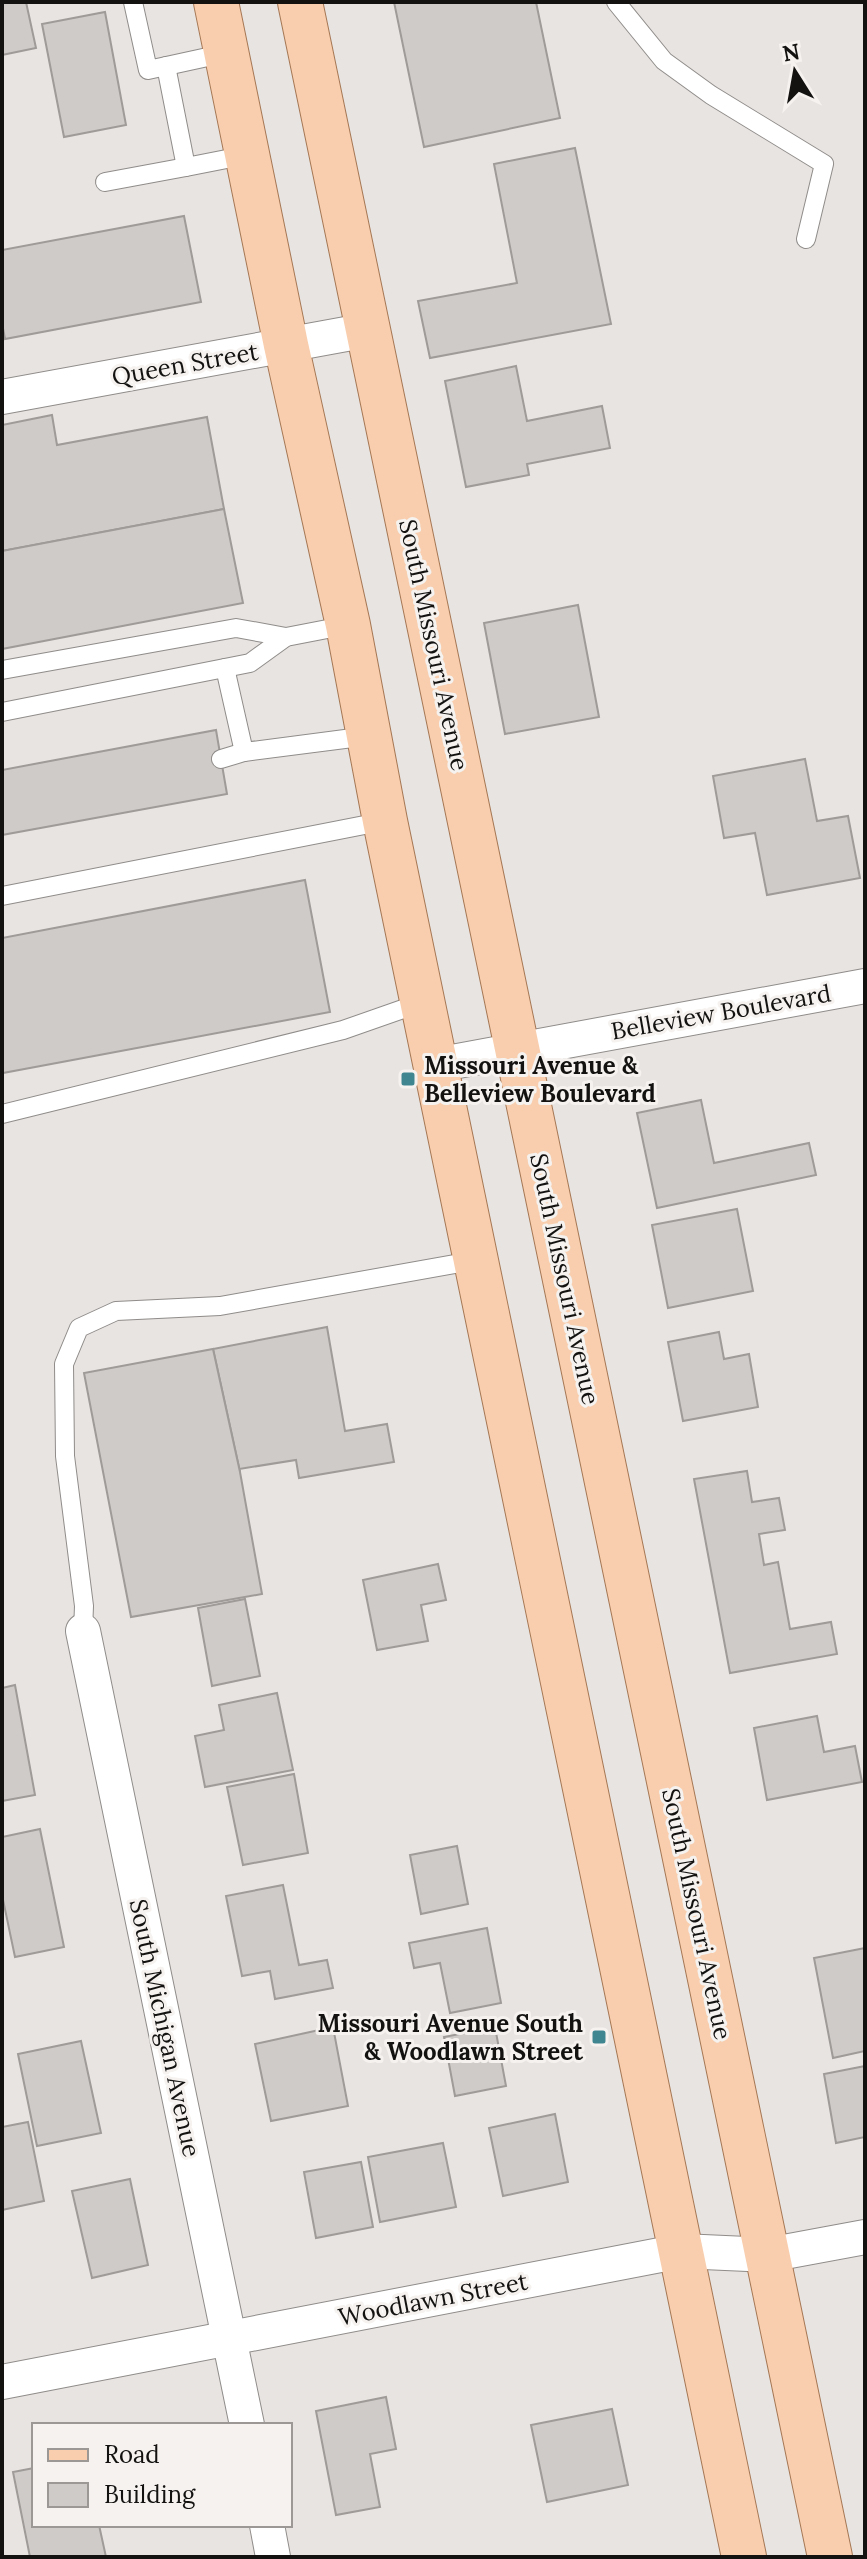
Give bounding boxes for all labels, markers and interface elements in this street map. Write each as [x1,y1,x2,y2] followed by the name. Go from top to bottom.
[755,32,835,112] north arrow
[780,37,802,68] text: N
[109,336,261,392] street label: Queen Street
[392,516,476,774] street label: South Missouri Avenue
[609,977,833,1047] street label: Belleview Boulevard
[424,1050,656,1109] place label: Missouri Avenue & Belleview Boulevard
[399,1070,417,1088] marker: Missouri Avenue & Belleview Boulevard
[523,1150,607,1408] street label: South Missouri Avenue
[655,1785,739,2043] street label: South Missouri Avenue
[123,1896,207,2160] street label: South Michigan Avenue
[318,2008,584,2067] place label: Missouri Avenue South & Woodlawn Street
[590,2028,608,2046] marker: Missouri Avenue South & Woodlawn Street
[336,2265,531,2333] street label: Woodlawn Street
[32,2423,292,2527] legend
[104,2439,160,2470] text: Road
[104,2479,196,2510] text: Building

